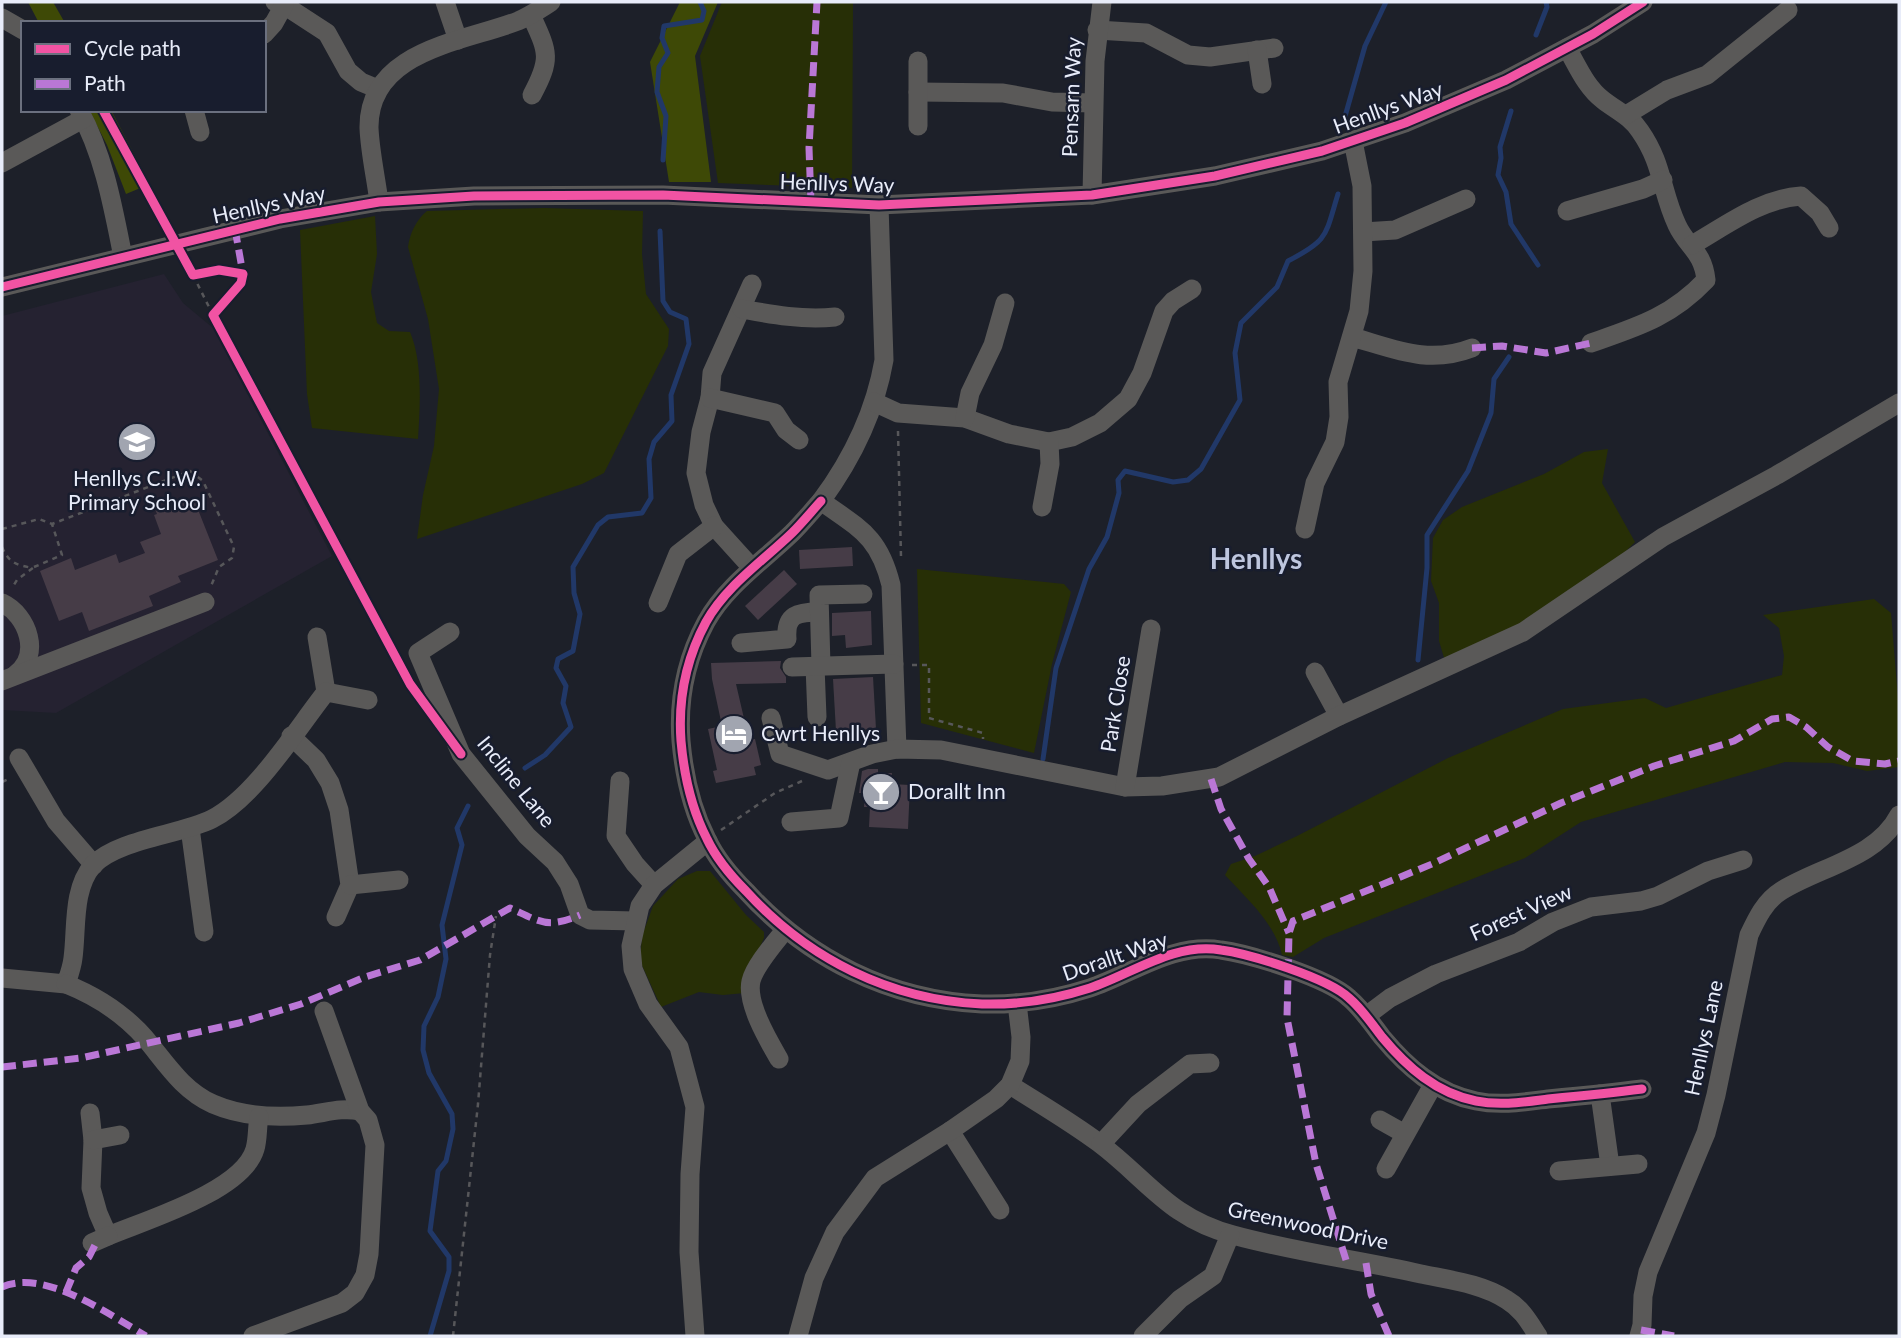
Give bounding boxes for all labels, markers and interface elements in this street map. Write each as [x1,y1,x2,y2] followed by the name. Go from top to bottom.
[21,21,266,112] legend
[84,35,181,60] text: Cycle path
[1056,36,1085,158] street label: Pensarn Way
[84,70,126,95] text: Path
[1329,75,1446,138] street label: Henllys Way
[779,168,895,197] street label: Henllys Way
[210,179,328,228] street label: Henllys Way
[116,421,158,463] school or university icon: Henllys C.I.W. Primary School
[68,465,206,514] place label: Henllys C.I.W. Primary School
[1210,541,1302,575] district label: Henllys
[1095,654,1134,754] street label: Park Close
[713,713,755,755] hotel icon: Cwrt Henllys
[761,720,880,745] place label: Cwrt Henllys
[473,731,561,832] street label: Incline Lane
[860,771,902,813] bar icon: Dorallt Inn
[908,778,1006,803] place label: Dorallt Inn
[1465,878,1576,945] street label: Forest View
[1059,926,1171,985] street label: Dorallt Way
[1678,978,1727,1098] street label: Henllys Lane
[1226,1195,1391,1254] street label: Greenwood Drive

